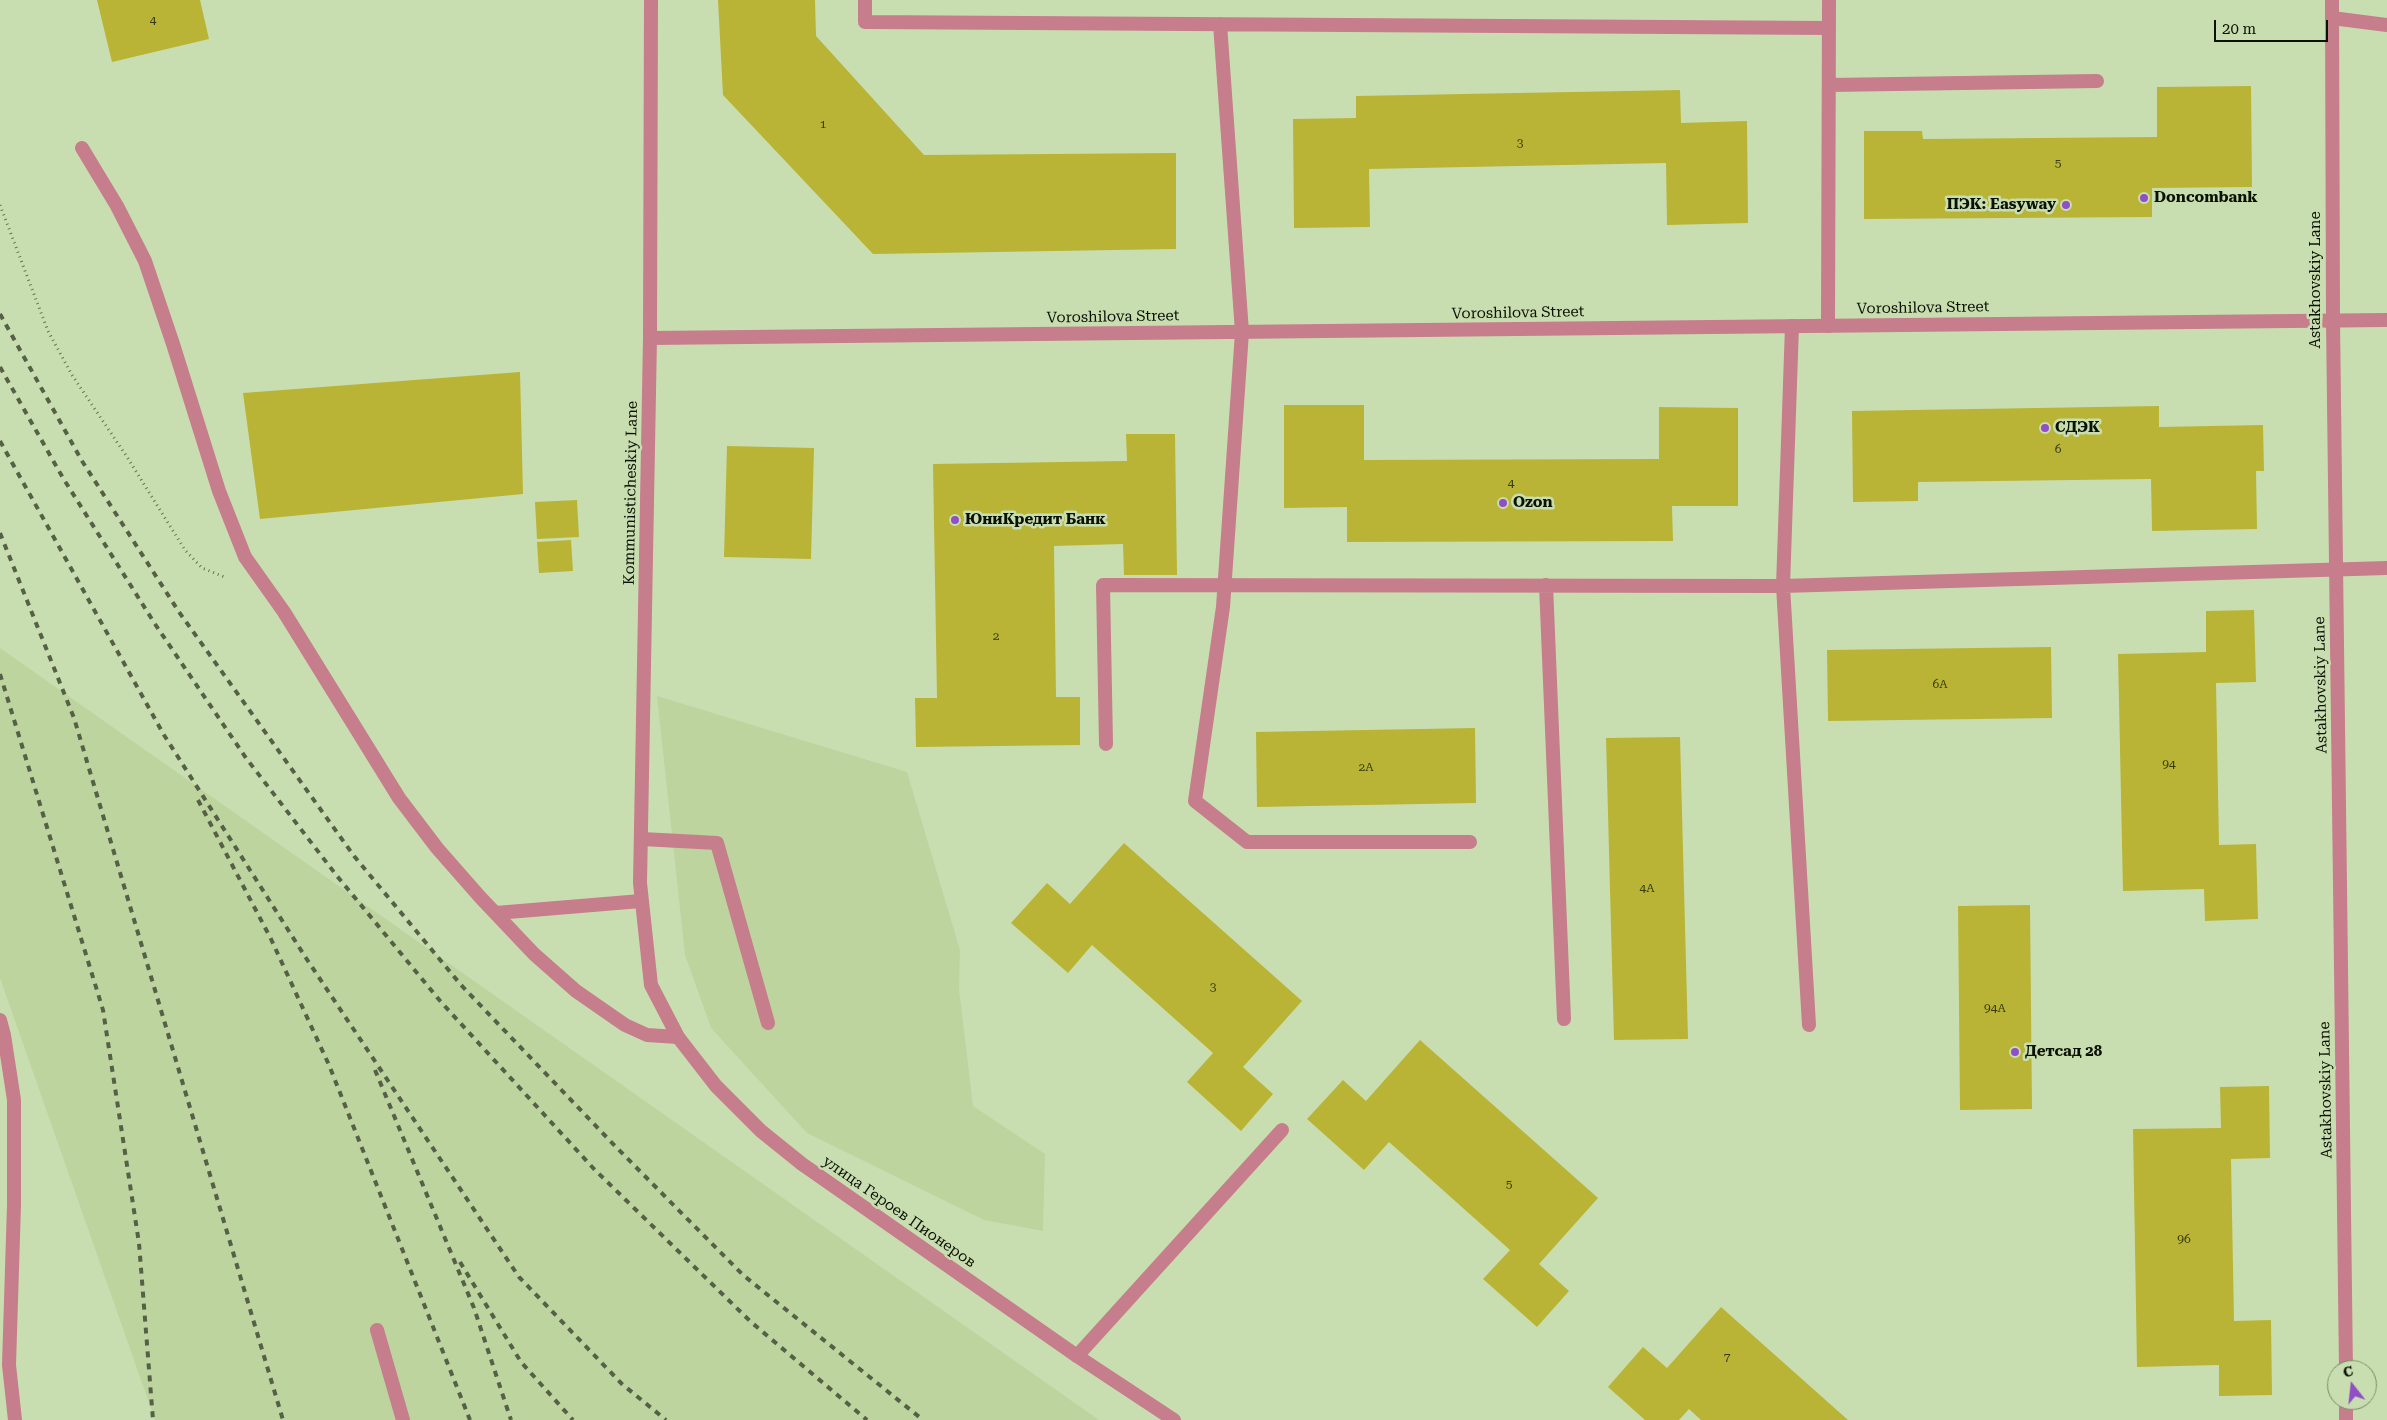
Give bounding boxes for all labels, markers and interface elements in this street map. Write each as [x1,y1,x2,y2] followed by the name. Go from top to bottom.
[2217,10,2331,42] scale bar
[150,13,156,27] house number: 4
[2222,20,2256,38] text: 20 m
[820,117,826,131] house number: 1
[1517,136,1523,150] house number: 3
[2055,156,2061,170] house number: 5
[2154,189,2258,207] place label: Doncombank
[2138,192,2150,204] marker: Doncombank
[1947,196,2056,214] place label: ПЭК: Easyway
[2060,199,2072,211] marker: ПЭК: Easyway
[2307,211,2325,349] street label: Astakhovskiy Lane
[1857,298,1989,318] street label: Voroshilova Street
[1452,303,1584,323] street label: Voroshilova Street
[1047,307,1179,327] street label: Voroshilova Street
[620,401,642,585] street label: Kommunisticheskiy Lane
[2055,419,2100,437] place label: СДЭК
[2039,422,2051,434] marker: СДЭК
[2055,442,2061,456] house number: 6
[1508,476,1514,490] house number: 4
[1513,494,1553,512] place label: Ozon
[1497,497,1509,509] marker: Ozon
[965,511,1105,529] place label: ЮниКредит Банк
[949,514,961,526] marker: ЮниКредит Банк
[2311,616,2331,754] street label: Astakhovskiy Lane
[993,629,999,643] house number: 2
[1932,677,1948,691] house number: 6А
[2162,757,2176,771] house number: 94
[1358,760,1374,774] house number: 2А
[1639,881,1655,895] house number: 4А
[1210,980,1216,994] house number: 3
[1984,1001,2006,1015] house number: 94А
[2316,1021,2336,1159] street label: Astakhovskiy Lane
[2025,1043,2102,1061] place label: Детсад 28
[2009,1046,2021,1058] marker: Детсад 28
[819,1152,979,1272] street label: улица Героев Пионеров
[1506,1177,1512,1191] house number: 5
[2177,1232,2191,1246] house number: 96
[1724,1350,1730,1364] house number: 7
[2327,1360,2377,1410] north arrow
[2341,1362,2355,1381] text: С

